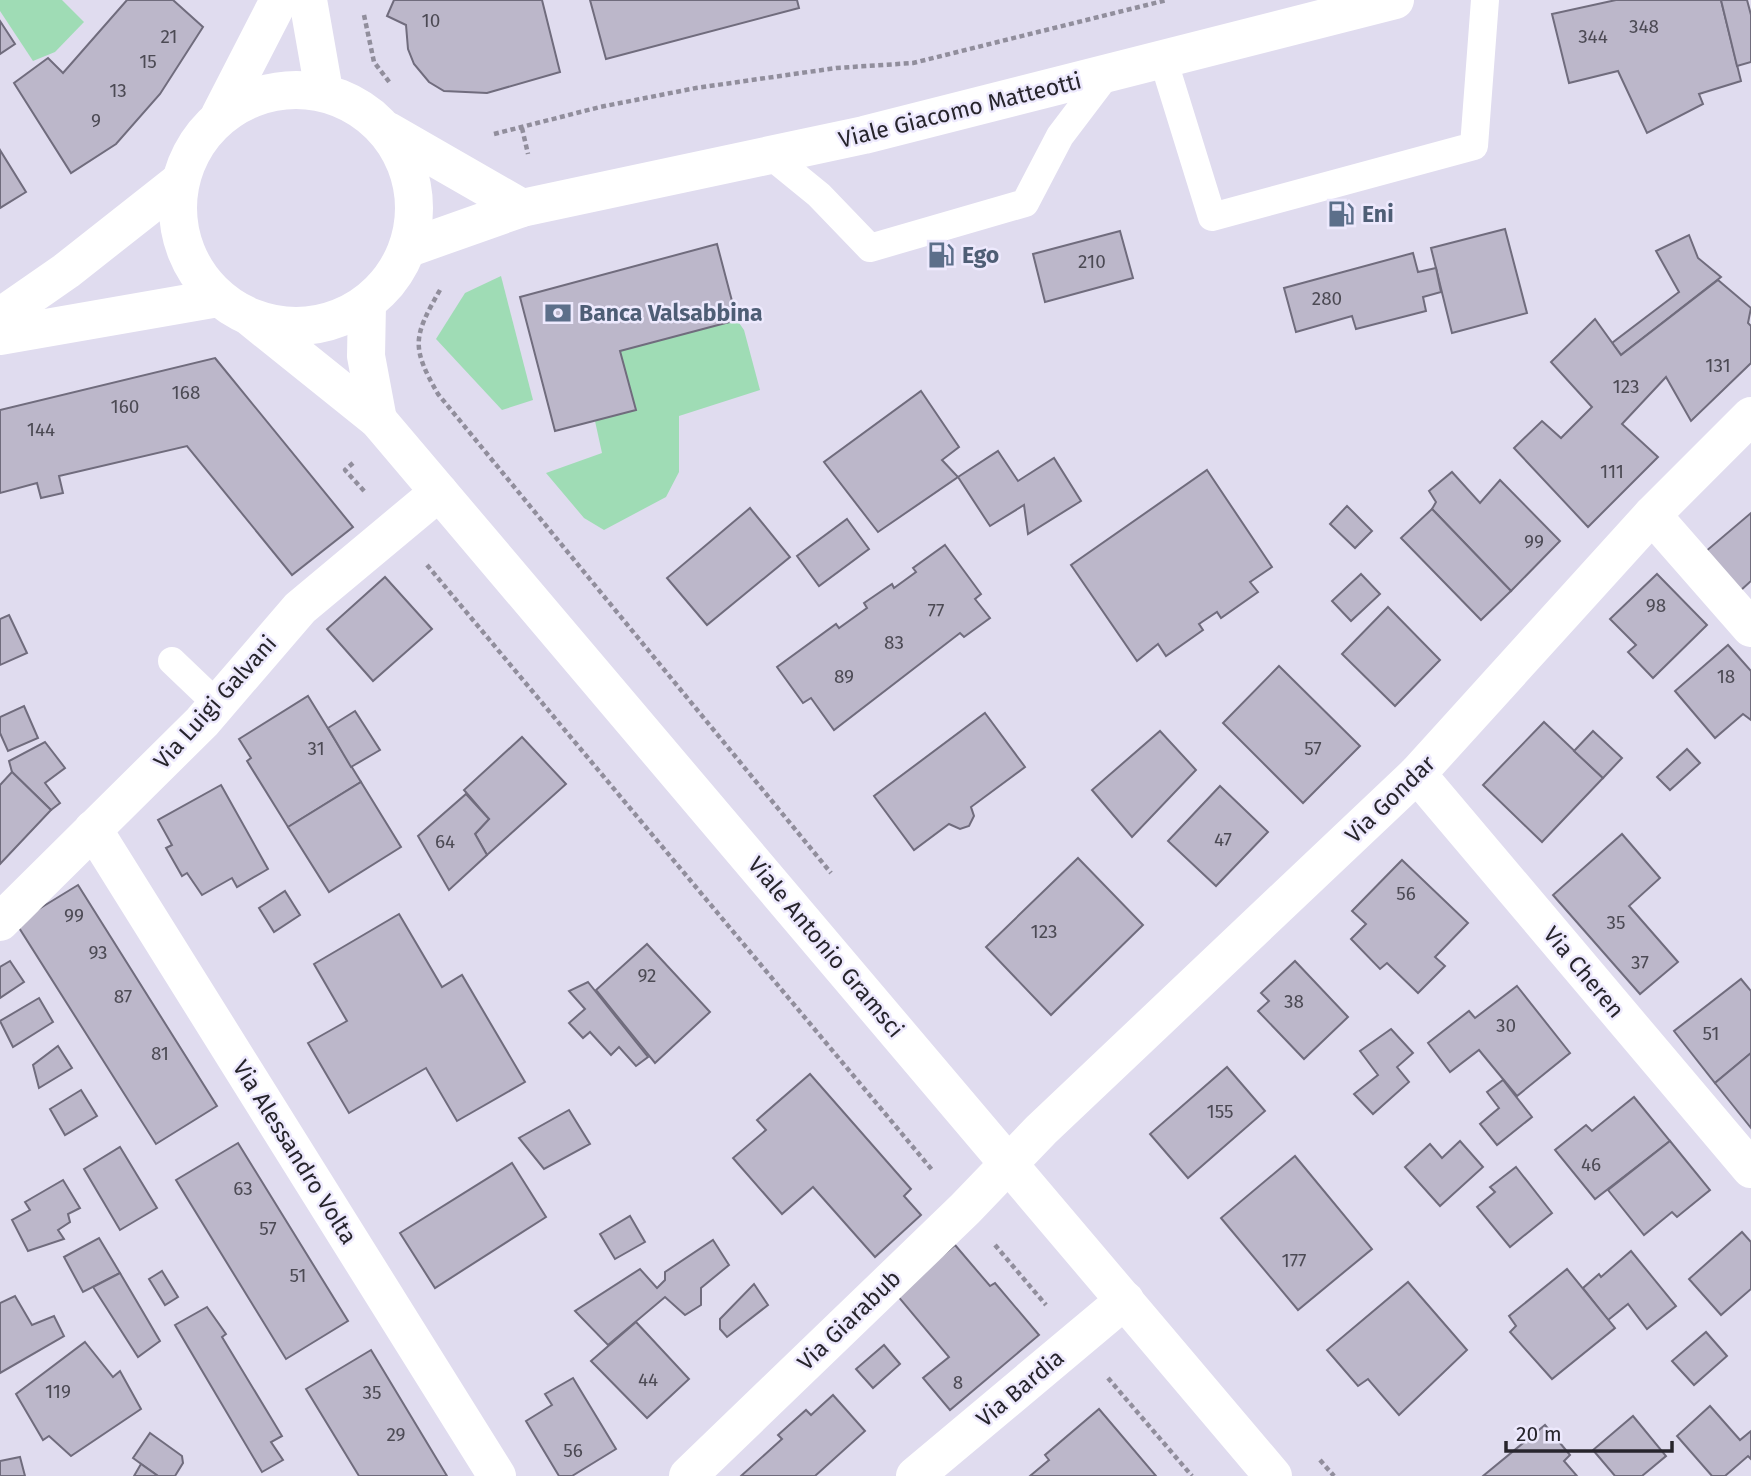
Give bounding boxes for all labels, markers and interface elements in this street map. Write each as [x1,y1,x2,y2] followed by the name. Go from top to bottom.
[422,9,440,32] house number: 10
[1629,15,1659,38] house number: 348
[160,25,178,48] house number: 21
[1578,25,1608,48] house number: 344
[139,50,157,73] house number: 15
[836,66,1084,154] street label: Viale Giacomo Matteotti
[109,79,127,102] house number: 13
[91,109,101,132] house number: 9
[1326,199,1356,229] fuel station icon: Eni
[1362,200,1394,228] place label: Eni
[926,240,956,270] fuel station icon: Ego
[962,241,999,269] place label: Ego
[1078,250,1106,273] house number: 210
[1312,287,1342,310] house number: 280
[543,298,573,328] bank icon: Banca Valsabbina
[579,299,763,327] place label: Banca Valsabbina
[1705,354,1731,377] house number: 131
[1612,375,1640,398] house number: 123
[172,381,200,404] house number: 168
[111,395,139,418] house number: 160
[27,418,55,441] house number: 144
[1600,460,1624,483] house number: 111
[1524,530,1544,553] house number: 99
[1646,594,1666,617] house number: 98
[928,599,944,622] house number: 77
[148,629,282,775] street label: Via Luigi Galvani
[884,631,904,654] house number: 83
[834,665,854,688] house number: 89
[1717,665,1735,688] house number: 18
[307,737,325,760] house number: 31
[1304,737,1322,760] house number: 57
[1339,749,1441,849] street label: Via Gondar
[1214,828,1232,851] house number: 47
[435,830,455,853] house number: 64
[742,851,910,1043] street label: Viale Antonio Gramsci
[1396,882,1416,905] house number: 56
[64,904,84,927] house number: 99
[1606,911,1626,934] house number: 35
[1030,920,1058,943] house number: 123
[1538,921,1630,1023] street label: Via Cheren
[88,941,108,964] house number: 93
[1631,951,1649,974] house number: 37
[638,964,656,987] house number: 92
[114,985,132,1008] house number: 87
[1284,990,1304,1013] house number: 38
[1496,1014,1516,1037] house number: 30
[1703,1022,1719,1045] house number: 51
[151,1042,169,1065] house number: 81
[227,1055,363,1249] street label: Via Alessandro Volta
[1206,1100,1234,1123] house number: 155
[1581,1153,1601,1176] house number: 46
[233,1177,253,1200] house number: 63
[259,1217,277,1240] house number: 57
[1281,1249,1307,1272] house number: 177
[290,1264,306,1287] house number: 51
[792,1264,906,1376] street label: Via Giarabub
[971,1343,1069,1433] street label: Via Bardia
[638,1368,658,1391] house number: 44
[953,1371,963,1394] house number: 8
[45,1380,71,1403] house number: 119
[362,1381,382,1404] house number: 35
[1506,1410,1672,1454] scale bar
[1516,1421,1562,1447] text: 20 m
[386,1423,406,1446] house number: 29
[563,1439,583,1462] house number: 56

